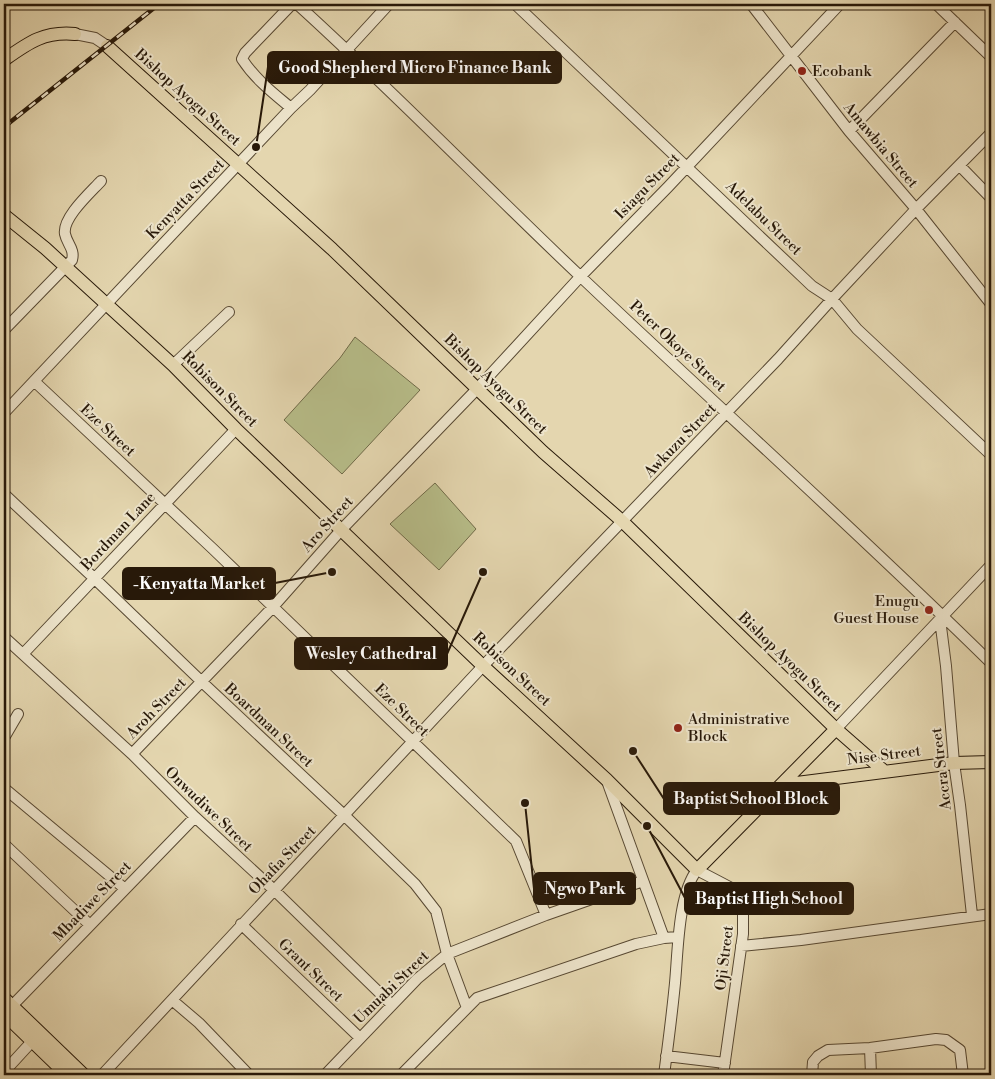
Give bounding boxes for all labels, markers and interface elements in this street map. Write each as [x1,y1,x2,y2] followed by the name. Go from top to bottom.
[130,44,245,150] street label: Bishop Ayogu Street
[268,52,561,83] callout: Good Shepherd Micro Finance Bank
[278,58,553,78] text: Good Shepherd Micro Finance Bank
[812,62,872,81] place label: Ecobank
[796,65,808,77] marker: Ecobank
[839,98,922,193] street label: Amawbia Street
[611,149,684,224] street label: Isiagu Street
[142,155,229,243] street label: Kenyatta Street
[721,176,806,260] street label: Adelabu Street
[625,297,730,396] street label: Peter Okoye Street
[439,330,552,439] street label: Bishop Ayogu Street
[178,347,262,432] street label: Robison Street
[639,399,721,482] street label: Awkuzu Street
[76,400,140,461] street label: Eze Street
[76,488,160,575] street label: Bordman Lane
[297,492,358,557] street label: Aro Street
[123,568,275,599] callout: -Kenyatta Market
[133,574,265,594] text: -Kenyatta Market
[834,592,919,628] place label: Enugu Guest House
[923,604,935,616] marker: Enugu Guest House
[733,608,846,717] street label: Bishop Ayogu Street
[469,628,555,711] street label: Robison Street
[295,638,447,669] callout: Wesley Cathedral
[304,644,437,664] text: Wesley Cathedral
[122,673,191,744] street label: Aroh Street
[219,679,318,772] street label: Boardman Street
[370,680,434,742] street label: Eze Street
[687,710,790,746] place label: Administrative Block
[672,722,684,734] marker: Administrative Block
[927,726,956,812] street label: Accra Street
[846,741,923,769] street label: Nise Street
[161,763,257,856] street label: Onwudiwe Street
[664,783,839,814] callout: Baptist School Block
[673,789,830,809] text: Baptist School Block
[245,821,321,899] street label: Ohafia Street
[49,857,136,946] street label: Mbadiwe Street
[534,873,635,904] callout: Ngwo Park
[544,879,627,899] text: Ngwo Park
[685,883,853,914] callout: Baptist High School
[695,889,844,909] text: Baptist High School
[711,924,738,992] street label: Oji Street
[274,935,348,1007] street label: Grant Street
[350,946,433,1028] street label: Umuabi Street

